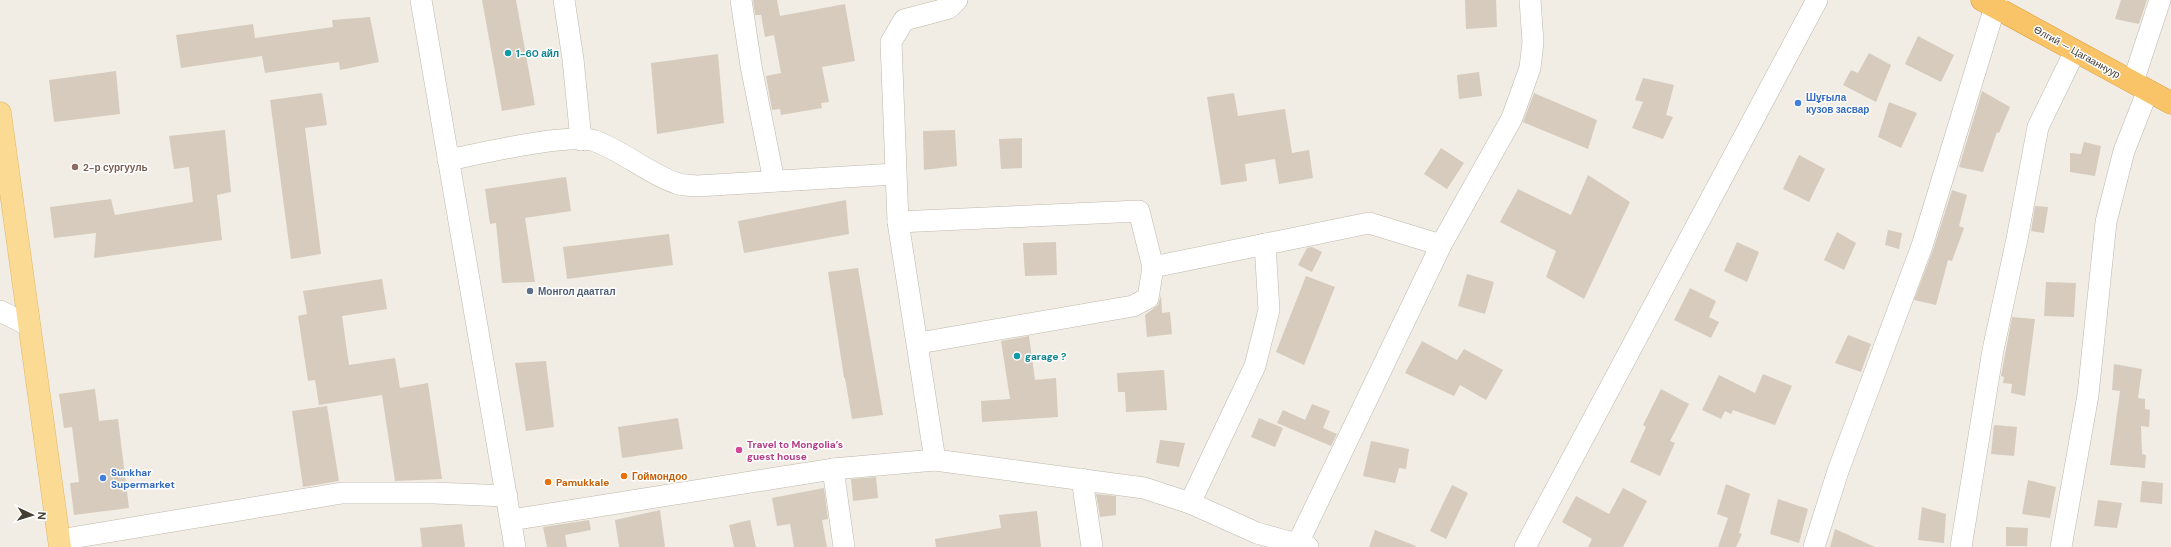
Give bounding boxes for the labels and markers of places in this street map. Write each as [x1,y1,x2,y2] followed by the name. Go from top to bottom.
[516,47,559,60] place label: 1-60 айл
[503,48,513,58] marker: 1-60 айл
[1806,91,1869,116] place label: Шұғыла кузов засвар
[1793,98,1803,108] marker: Шұғыла кузов засвар
[83,161,148,174] place label: 2-р сургууль
[70,162,80,172] marker: 2-р сургууль
[538,285,616,298] place label: Монгол даатгал
[525,286,535,296] marker: Монгол даатгал
[1025,350,1066,363] place label: garage ?
[1012,351,1022,361] marker: garage ?
[747,438,843,463] place label: Travel to Mongolia’s guest house
[734,445,744,455] marker: Travel to Mongolia’s guest house
[111,466,175,491] place label: Sunkhar Supermarket
[632,470,687,483] place label: Гоймондоо
[619,471,629,481] marker: Гоймондоо
[98,473,108,483] marker: Sunkhar Supermarket
[556,476,609,489] place label: Pamukkale
[543,477,553,487] marker: Pamukkale

